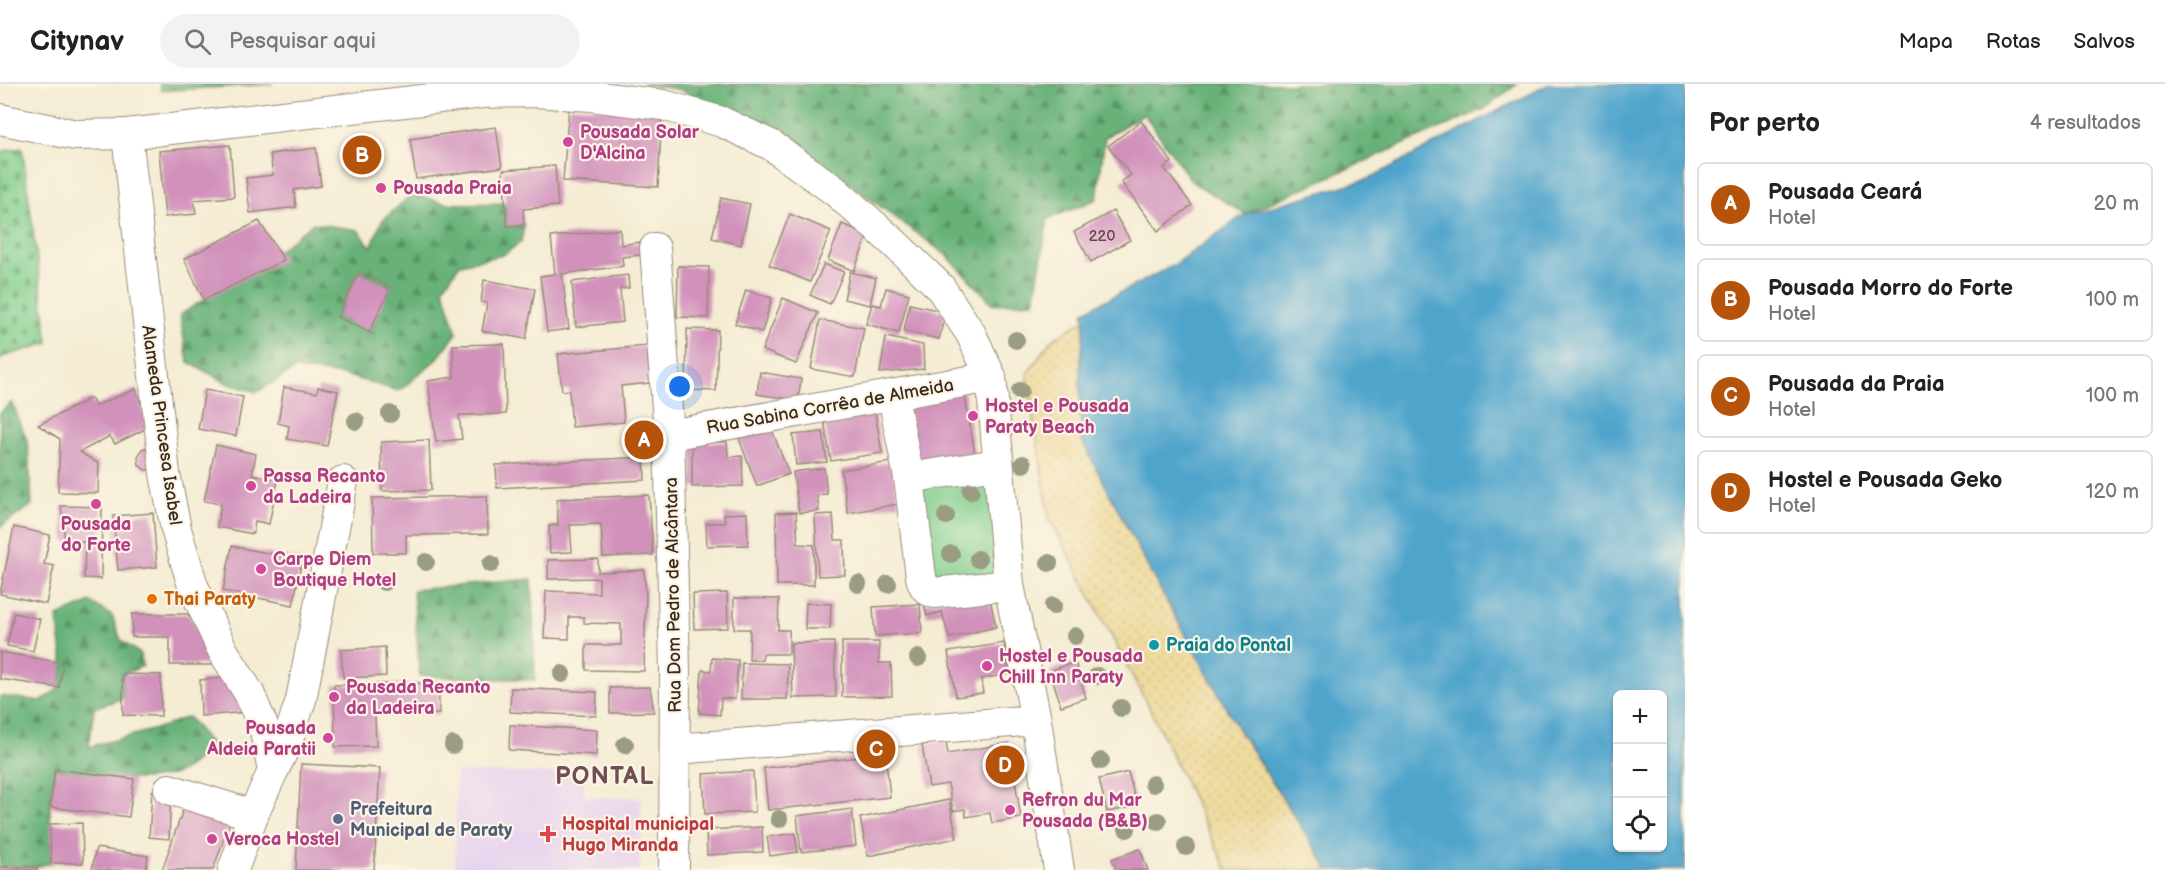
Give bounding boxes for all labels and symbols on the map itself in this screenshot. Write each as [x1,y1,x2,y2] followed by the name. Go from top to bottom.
[580,122,700,164] place label: Pousada Solar D'Alcina
[342,132,382,178] pin: B
[561,135,575,149] marker: Pousada Solar D'Alcina
[393,178,512,199] place label: Pousada Praia
[374,181,388,195] marker: Pousada Praia
[1089,227,1115,246] house number: 220
[137,324,186,526] street label: Alameda Princesa Isabel
[665,372,694,401] your location
[705,374,955,439] street label: Rua Sabina Corrêa de Almeida
[985,396,1129,438] place label: Hostel e Pousada Paraty Beach
[966,409,980,423] marker: Hostel e Pousada Paraty Beach
[624,418,664,462] pin: A
[263,466,386,508] place label: Passa Recanto da Ladeira
[661,477,686,713] street label: Rua Dom Pedro de Alcântara
[244,479,258,493] marker: Passa Recanto da Ladeira
[89,497,103,511] marker: Pousada do Forte
[61,514,131,556] place label: Pousada do Forte
[273,549,396,591] place label: Carpe Diem Boutique Hotel
[254,562,268,576] marker: Carpe Diem Boutique Hotel
[164,589,257,610] place label: Thai Paraty
[145,592,159,606] marker: Thai Paraty
[1166,635,1291,656] place label: Praia do Pontal
[1147,638,1161,652] marker: Praia do Pontal
[999,646,1143,688] place label: Hostel e Pousada Chill Inn Paraty
[980,659,994,673] marker: Hostel e Pousada Chill Inn Paraty
[346,677,491,719] place label: Pousada Recanto da Ladeira
[327,690,341,704] marker: Pousada Recanto da Ladeira
[206,718,316,760] place label: Pousada Aldeia Paratii
[856,726,896,772] pin: C
[321,731,335,745] marker: Pousada Aldeia Paratii
[986,742,1024,788] pin: D
[555,762,655,791] district label: PONTAL
[1022,790,1148,832] place label: Refron du Mar Pousada (B&B)
[350,799,513,841] place label: Prefeitura Municipal de Paraty
[1003,803,1017,817] marker: Refron du Mar Pousada (B&B)
[331,812,345,826] marker: Prefeitura Municipal de Paraty
[562,814,714,856] place label: Hospital municipal Hugo Miranda
[539,825,557,843] marker: Hospital municipal Hugo Miranda
[224,829,339,850] place label: Veroca Hostel
[205,832,219,846] marker: Veroca Hostel

